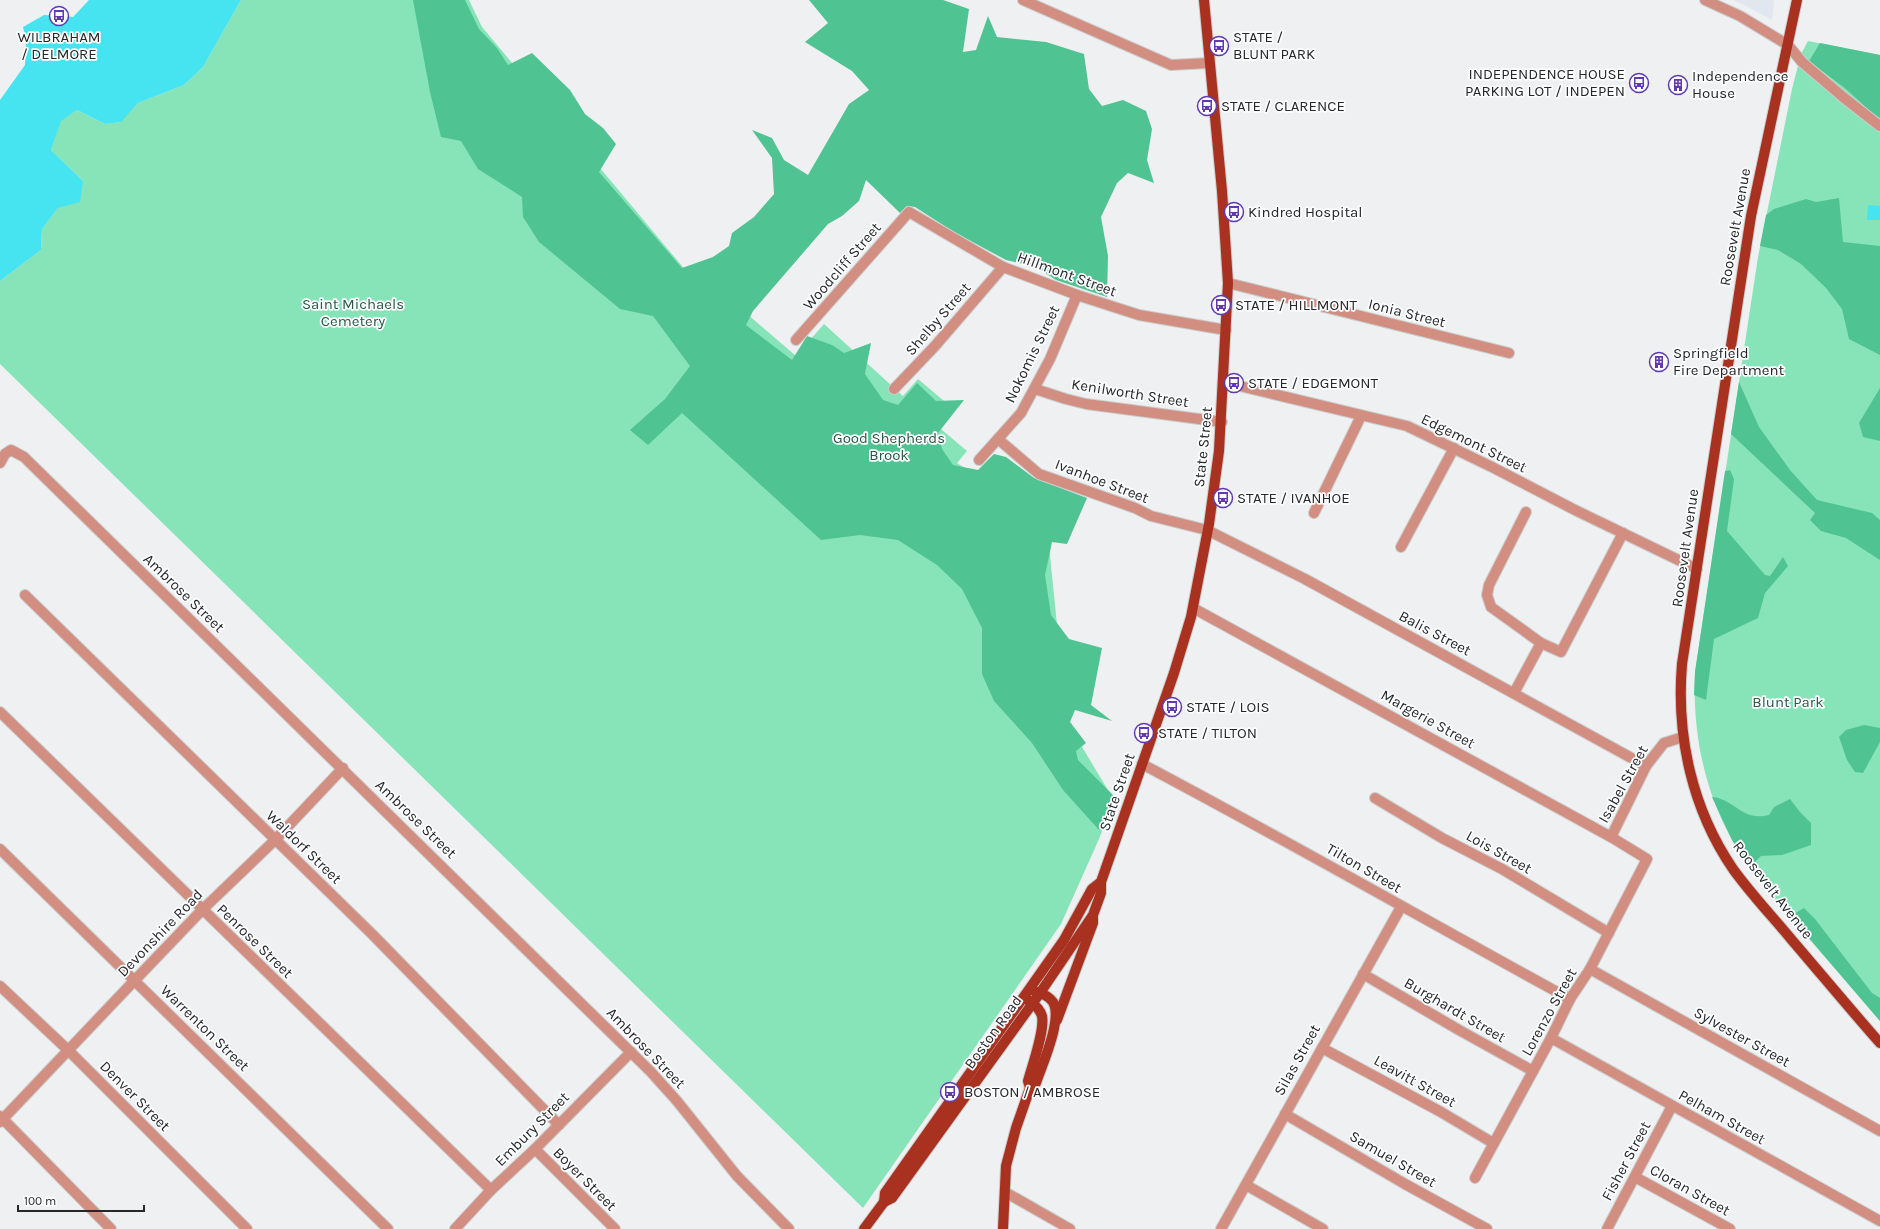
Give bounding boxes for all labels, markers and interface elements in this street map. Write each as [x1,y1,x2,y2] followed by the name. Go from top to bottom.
[48,5,70,27] bus stop icon: WILBRAHAM / DELMORE
[17,28,101,63] place label: WILBRAHAM / DELMORE
[1233,28,1315,63] place label: STATE / BLUNT PARK
[1208,35,1230,57] bus stop icon: STATE / BLUNT PARK
[1465,65,1625,100] place label: INDEPENDENCE HOUSE PARKING LOT / INDEPEN
[1692,67,1788,102] place label: Independence House
[1628,72,1650,94] bus stop icon: INDEPENDENCE HOUSE PARKING LOT / INDEPEN
[1667,74,1689,96] building icon: Independence House
[1196,95,1218,117] bus stop icon: STATE / CLARENCE
[1221,97,1345,115] place label: STATE / CLARENCE
[1716,167,1754,287] street label: Roosevelt Avenue
[1223,201,1245,223] bus stop icon: Kindred Hospital
[1248,203,1363,221] place label: Kindred Hospital
[799,218,885,313] street label: Woodcliff Street
[1015,248,1120,300] street label: Hillmont Street
[901,279,975,359] street label: Shelby Street
[1210,294,1232,316] bus stop icon: STATE / HILLMONT
[302,295,404,330] park label: Saint Michaels Cemetery
[1367,295,1448,331] street label: Ionia Street
[1235,296,1357,314] place label: STATE / HILLMONT
[1001,302,1064,406] street label: Nokomis Street
[1673,344,1784,379] place label: Springfield Fire Department
[1648,351,1670,373] building icon: Springfield Fire Department
[1223,372,1245,394] bus stop icon: STATE / EDGEMONT
[1248,374,1379,392] place label: STATE / EDGEMONT
[1070,375,1190,411] street label: Kenilworth Street
[1190,405,1216,488] street label: State Street
[1418,410,1530,476] street label: Edgemont Street
[833,429,945,464] park label: Good Shepherds Brook
[1053,455,1152,507] street label: Ivanhoe Street
[1212,487,1234,509] bus stop icon: STATE / IVANHOE
[1668,488,1702,608] street label: Roosevelt Avenue
[1237,489,1350,507] place label: STATE / IVANHOE
[140,550,228,636] street label: Ambrose Street
[1396,607,1474,660] street label: Balis Street
[1378,686,1478,752] street label: Margerie Street
[1752,693,1824,711] park label: Blunt Park
[1161,696,1183,718] bus stop icon: STATE / LOIS
[1186,698,1269,716] place label: STATE / LOIS
[1133,722,1155,744] bus stop icon: STATE / TILTON
[1158,724,1257,742] place label: STATE / TILTON
[1594,742,1652,826] street label: Isabel Street
[1095,750,1139,833] street label: State Street
[372,776,460,862] street label: Ambrose Street
[263,807,346,888] street label: Waldorf Street
[1463,827,1535,878] street label: Lois Street
[1729,837,1817,943] street label: Roosevelt Avenue
[1323,839,1405,897] street label: Tilton Street
[114,885,206,981] street label: Devonshire Road
[213,900,297,982] street label: Penrose Street
[1518,965,1581,1059] street label: Lorenzo Street
[1401,974,1509,1046] street label: Burghardt Street
[157,981,253,1075] street label: Warrenton Street
[960,992,1026,1072] street label: Boston Road
[1691,1003,1793,1071] street label: Sylvester Street
[603,1004,689,1092] street label: Ambrose Street
[1270,1021,1324,1099] street label: Silas Street
[1371,1051,1459,1111] street label: Leavitt Street
[96,1057,174,1135] street label: Denver Street
[939,1081,961,1103] bus stop icon: BOSTON / AMBROSE
[964,1083,1100,1101] place label: BOSTON / AMBROSE
[1676,1086,1769,1148] street label: Pelham Street
[491,1088,573,1170] street label: Embury Street
[1598,1118,1655,1204] street label: Fisher Street
[1346,1127,1440,1191] street label: Samuel Street
[550,1144,621,1215] street label: Boyer Street
[1647,1161,1734,1220] street label: Cloran Street
[18,1187,144,1213] scale bar
[24,1194,56,1208] text: 100 m

